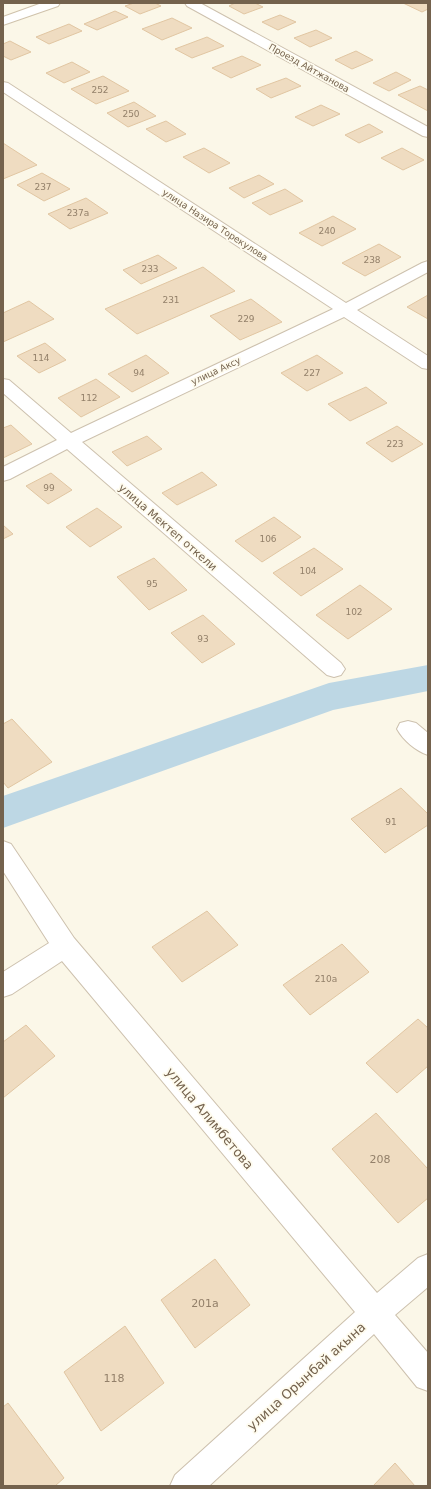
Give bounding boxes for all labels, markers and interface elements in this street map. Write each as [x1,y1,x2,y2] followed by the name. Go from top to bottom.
[267,42,351,94] street label: Проезд Айтжанова
[91,85,109,95] house number: 252
[122,109,140,119] house number: 250
[34,182,52,192] house number: 237
[160,187,270,263] street label: улица Назира Торекулова
[67,208,89,218] house number: 237а
[318,226,336,236] house number: 240
[363,255,381,265] house number: 238
[141,264,159,274] house number: 233
[162,295,180,305] house number: 231
[237,314,255,324] house number: 229
[32,353,50,363] house number: 114
[190,355,243,387] street label: улица Аксу
[133,368,145,378] house number: 94
[303,368,321,378] house number: 227
[80,393,98,403] house number: 112
[386,439,404,449] house number: 223
[116,481,219,574] street label: улица Мектеп откели
[43,483,55,493] house number: 99
[259,534,277,544] house number: 106
[299,566,317,576] house number: 104
[146,579,158,589] house number: 95
[345,607,363,617] house number: 102
[197,634,209,644] house number: 93
[385,817,397,827] house number: 91
[315,974,337,984] house number: 210а
[163,1064,257,1172] street label: улица Алимбетова
[370,1153,391,1166] house number: 208
[191,1297,219,1310] house number: 201а
[244,1319,368,1433] street label: улица Орынбай акына
[104,1372,125,1385] house number: 118

